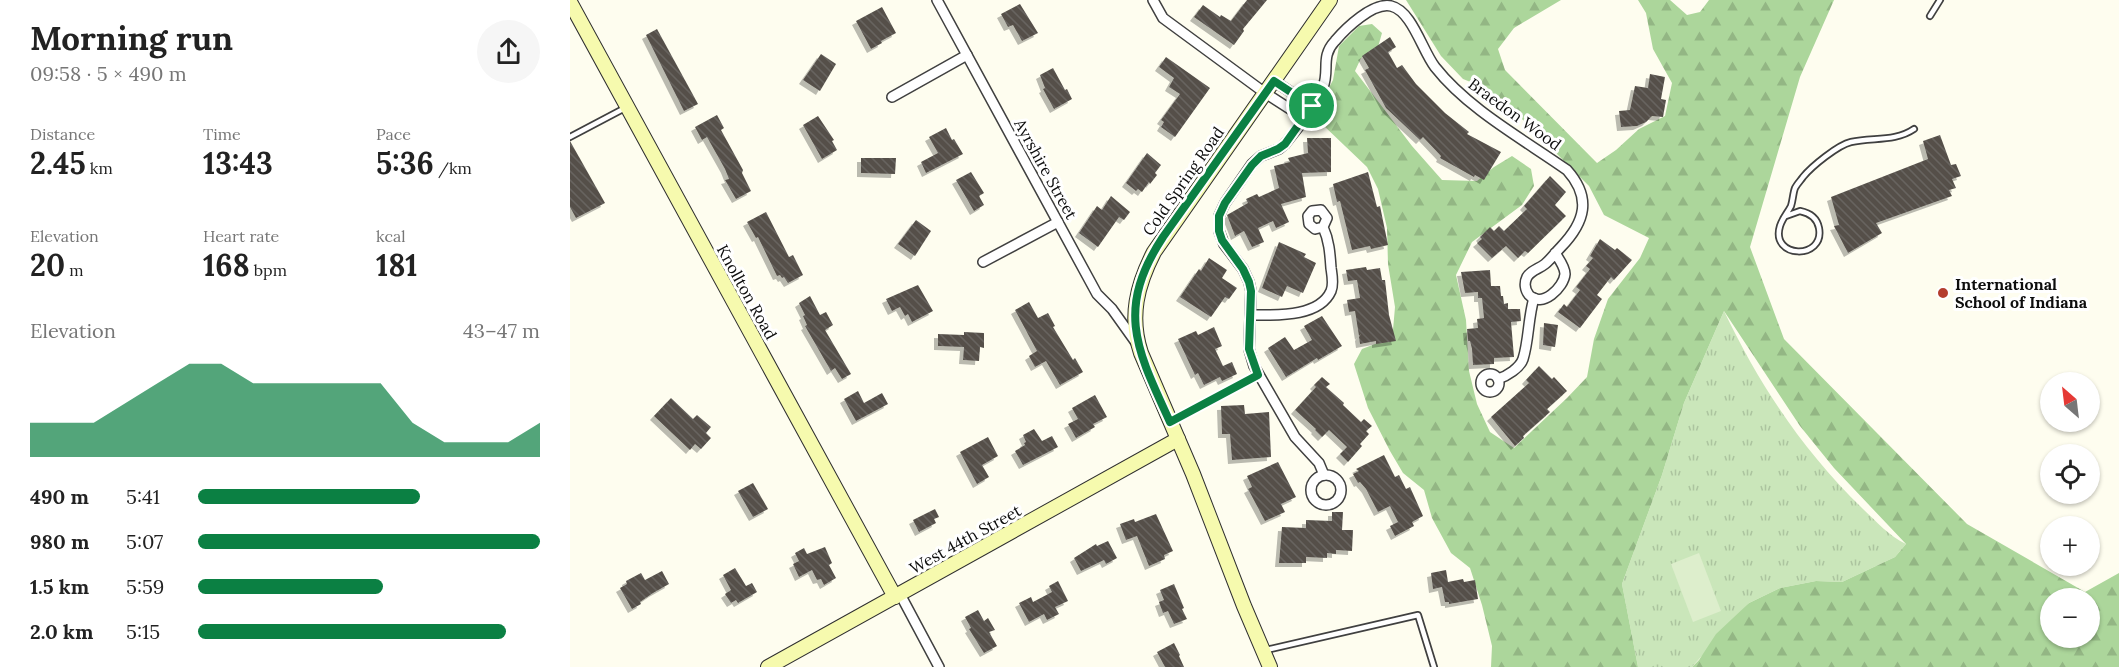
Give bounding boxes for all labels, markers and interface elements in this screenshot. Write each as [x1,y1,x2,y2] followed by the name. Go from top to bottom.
[30,17,233,59] text: Morning run
[477,20,540,83] button: share
[30,61,187,86] text: 09:58 · 5 × 490 m
[1465,74,1566,155] street label: Braedon Wood
[1286,80,1337,131] pin
[1295,89,1328,122] icon: arrive
[1010,114,1082,223] street label: Ayrshire Street
[1138,122,1228,239] street label: Cold Spring Road
[30,124,95,144] text: Distance
[203,124,241,144] text: Time
[376,124,411,144] text: Pace
[30,144,86,182] text: 2.45
[203,144,273,182] text: 13:43
[376,144,434,182] text: 5:36
[86,158,113,178] text: km
[434,158,472,178] text: /km
[30,226,99,246] text: Elevation
[203,226,279,246] text: Heart rate
[376,226,406,246] text: kcal
[713,241,781,343] street label: Knollton Road
[30,246,65,284] text: 20
[203,246,250,284] text: 168
[376,246,418,284] text: 181
[65,260,84,280] text: m
[250,260,287,280] text: bpm
[1955,274,2088,312] place label: International School of Indiana
[1936,286,1950,300] marker: International School of Indiana
[30,318,116,343] text: Elevation
[463,318,540,343] text: 43–47 m
[2040,372,2100,432] north arrow
[2040,372,2100,648] map controls
[2040,444,2100,504] button: locate
[30,484,89,509] text: 490 m
[126,484,160,509] text: 5:41
[906,500,1025,578] street label: West 44th Street
[2040,516,2100,576] button: +
[30,529,89,554] text: 980 m
[126,529,163,554] text: 5:07
[30,574,89,599] text: 1.5 km
[126,574,164,599] text: 5:59
[2040,588,2100,648] button: −
[30,619,93,644] text: 2.0 km
[126,619,160,644] text: 5:15

